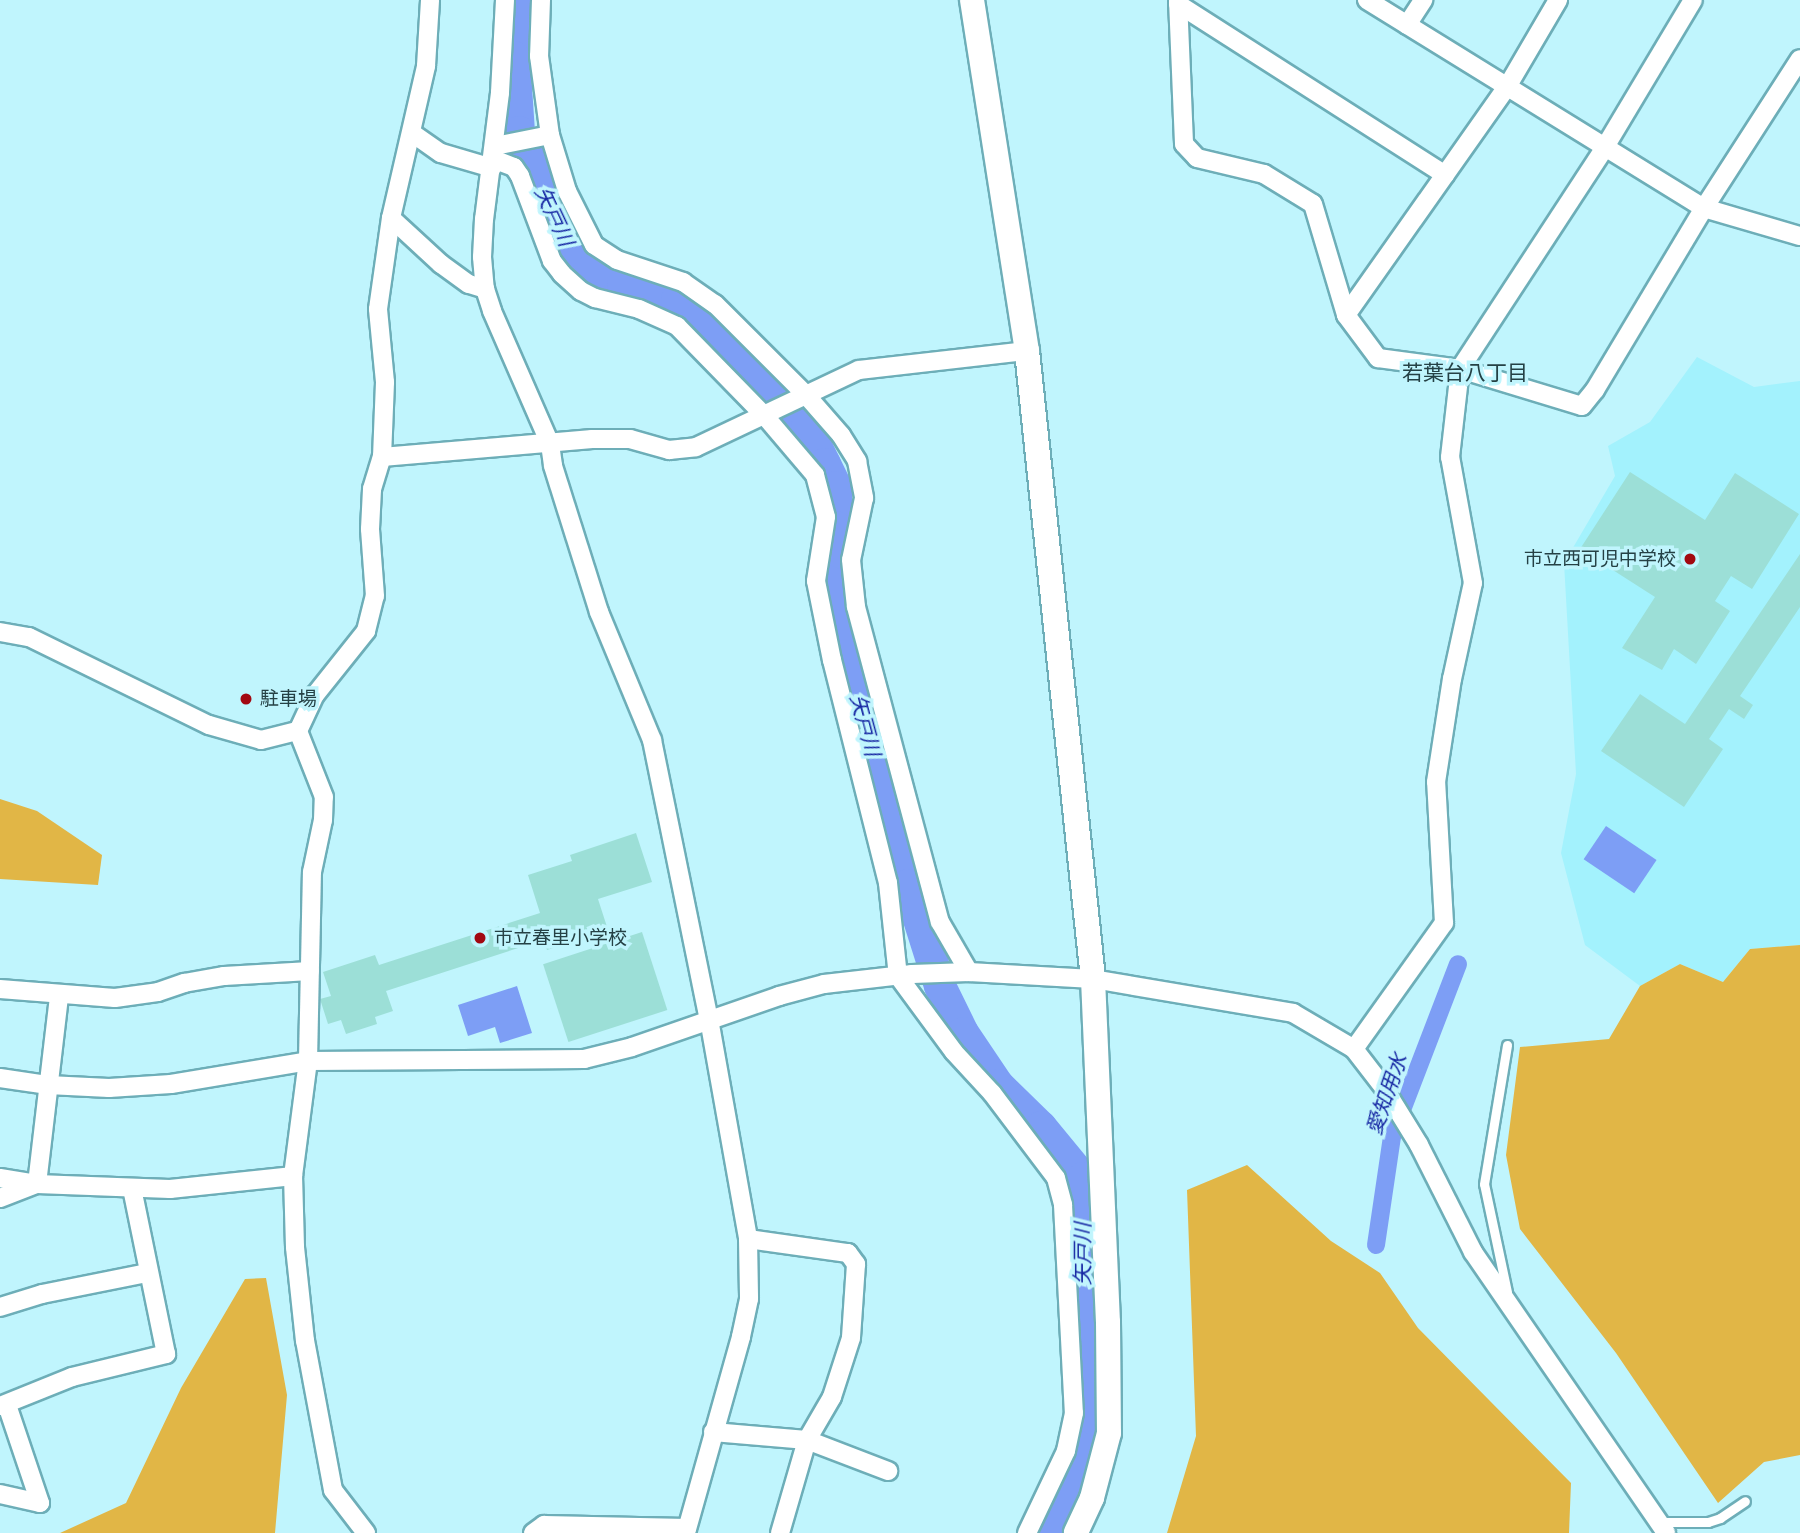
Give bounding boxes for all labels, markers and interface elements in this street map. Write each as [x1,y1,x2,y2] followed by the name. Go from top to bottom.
[530,182,580,250] water label: 矢戸川
[1402,359,1528,385] district label: 若葉台八丁目
[1524,548,1676,570] place label: 市立西可児中学校
[1682,551,1698,567] marker: 市立西可児中学校
[260,688,317,710] place label: 駐車場
[238,691,254,707] marker: 駐車場
[846,691,886,759] water label: 矢戸川
[494,927,627,949] place label: 市立春里小学校
[472,930,488,946] marker: 市立春里小学校
[1360,1050,1412,1138] water label: 愛知用水
[1069,1223,1095,1285] water label: 矢戸川

